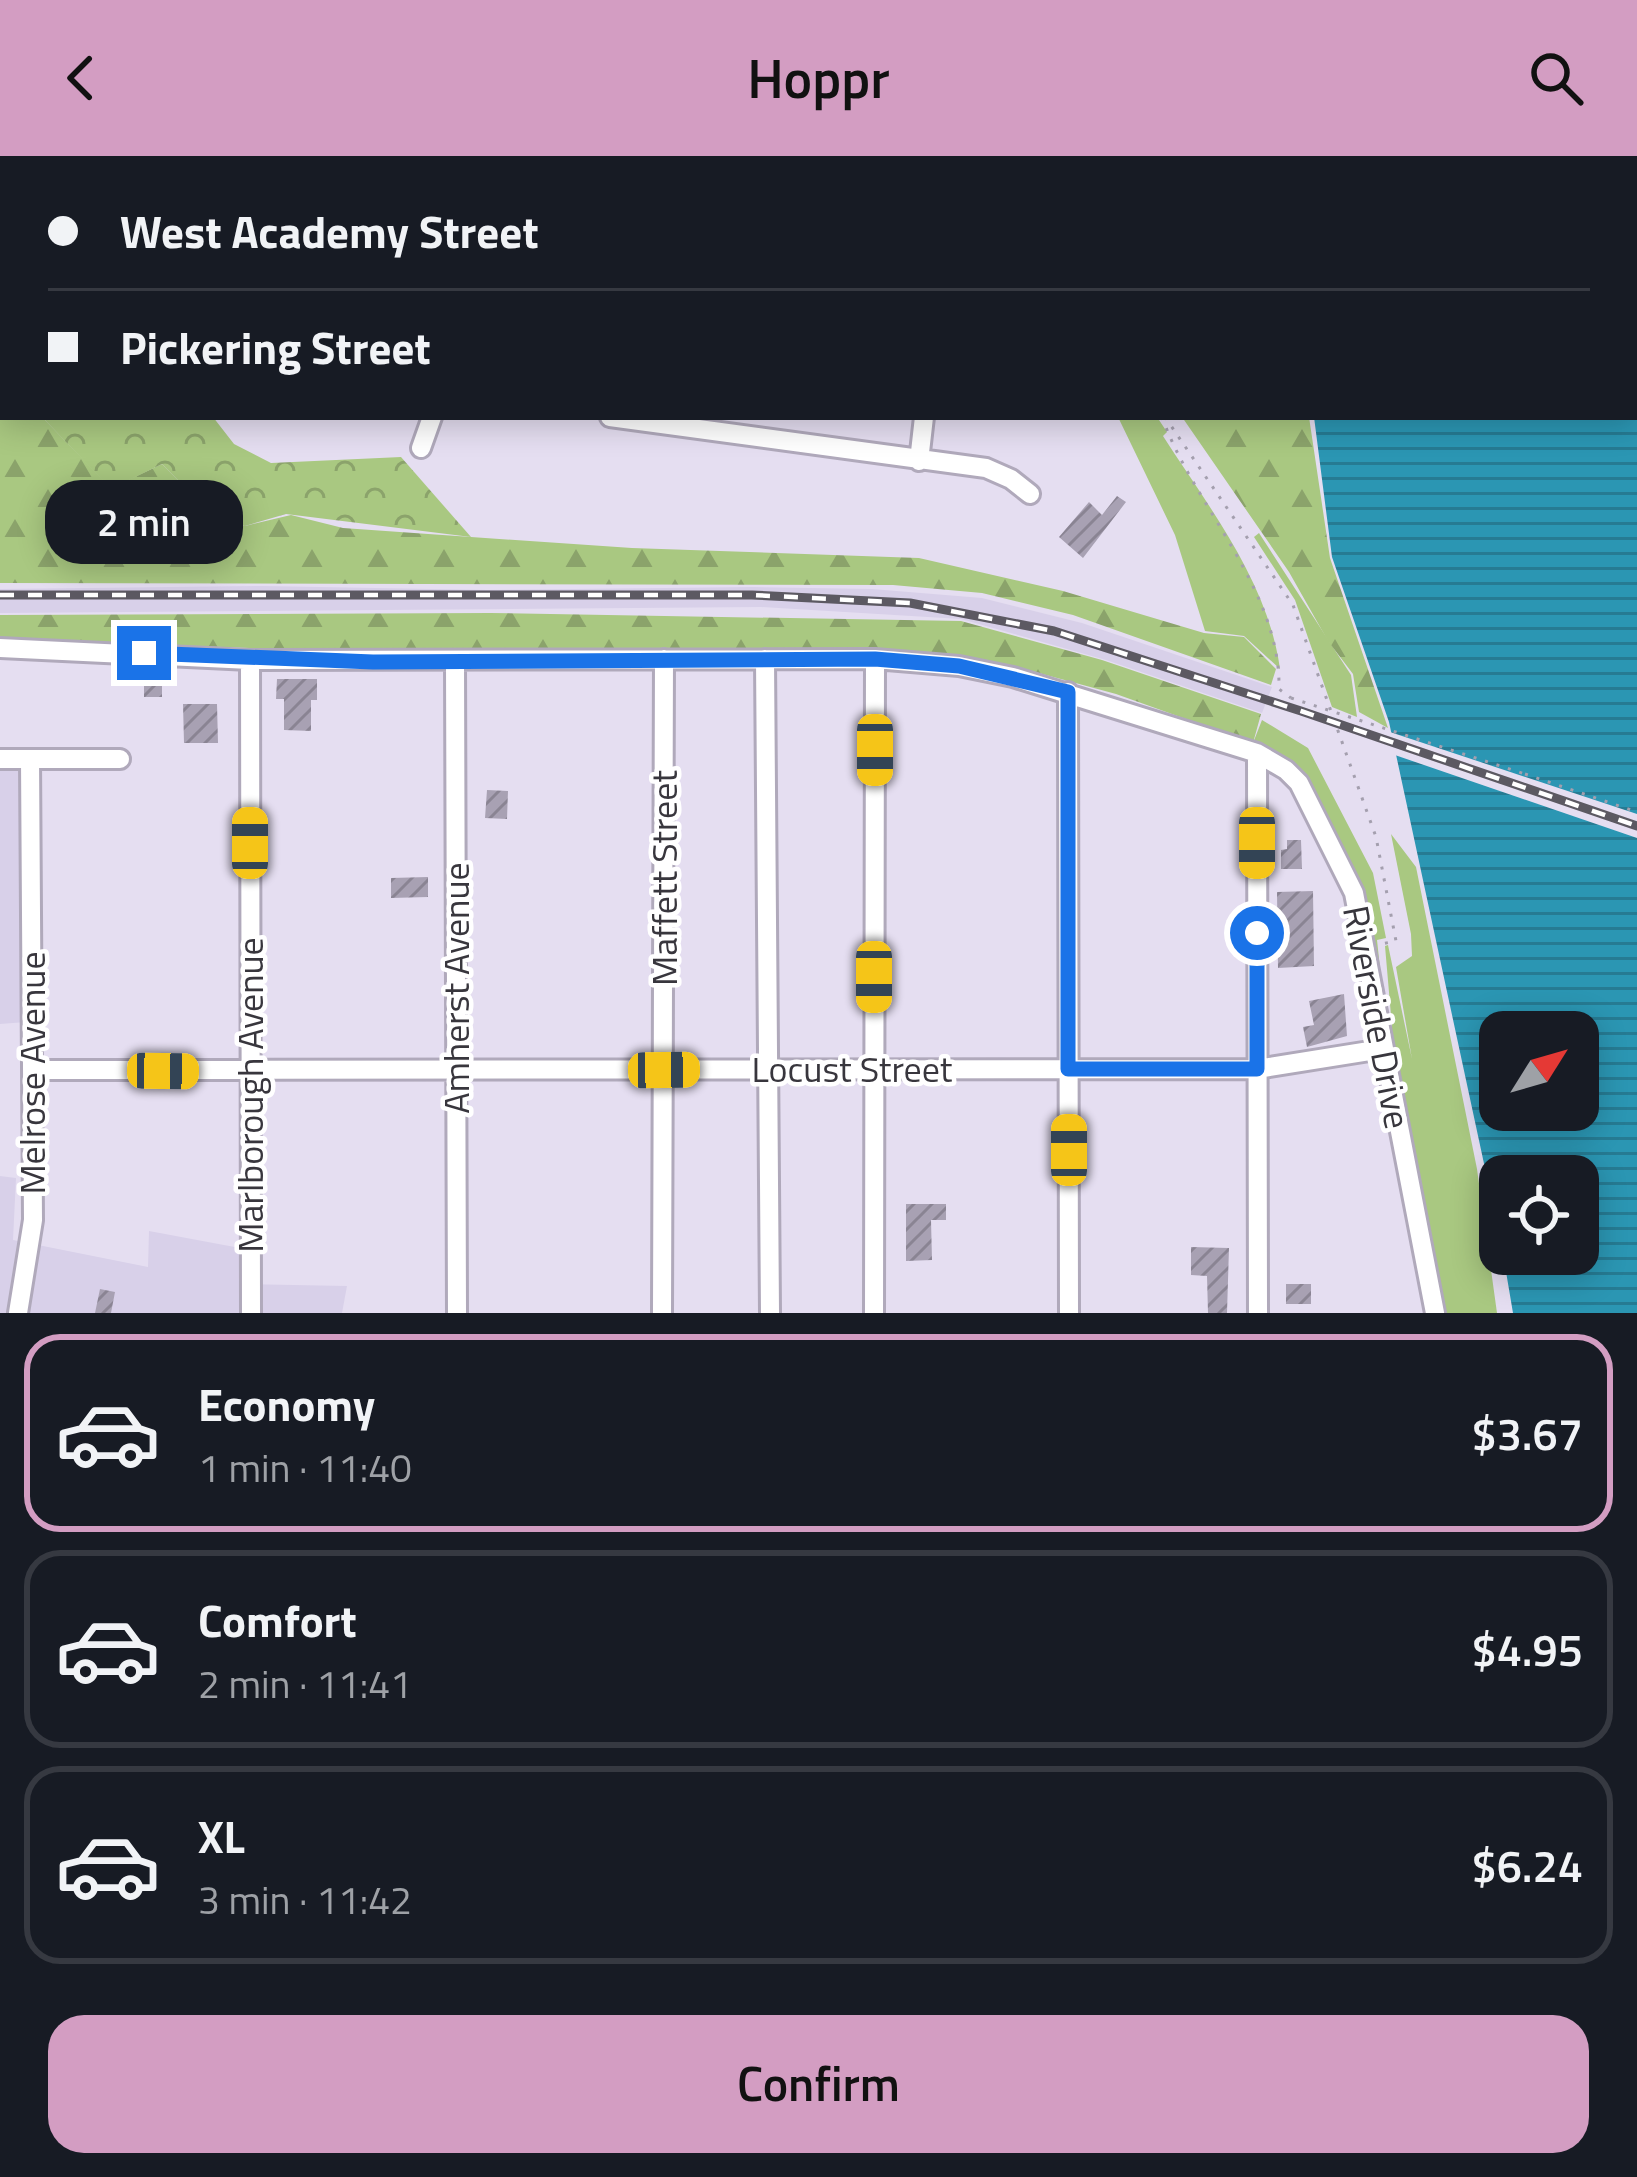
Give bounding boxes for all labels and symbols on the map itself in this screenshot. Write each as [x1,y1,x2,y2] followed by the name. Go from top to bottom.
[45,479,243,563] callout: 2 min
[117,626,171,680] route end
[857,714,893,786] car
[636,770,691,986] street label: Maffett Street
[232,807,268,879] car
[1239,807,1275,879] car
[428,862,483,1114] street label: Amherst Avenue
[1329,901,1426,1133] street label: Riverside Drive
[1230,906,1284,960] route start
[222,937,277,1253] street label: Marlborough Avenue
[856,941,892,1013] car
[4,951,59,1195] street label: Melrose Avenue
[1479,1011,1599,1131] north arrow
[752,1041,953,1096] street label: Locust Street
[628,1051,700,1089] car
[127,1052,199,1090] car
[1051,1114,1087,1186] car

